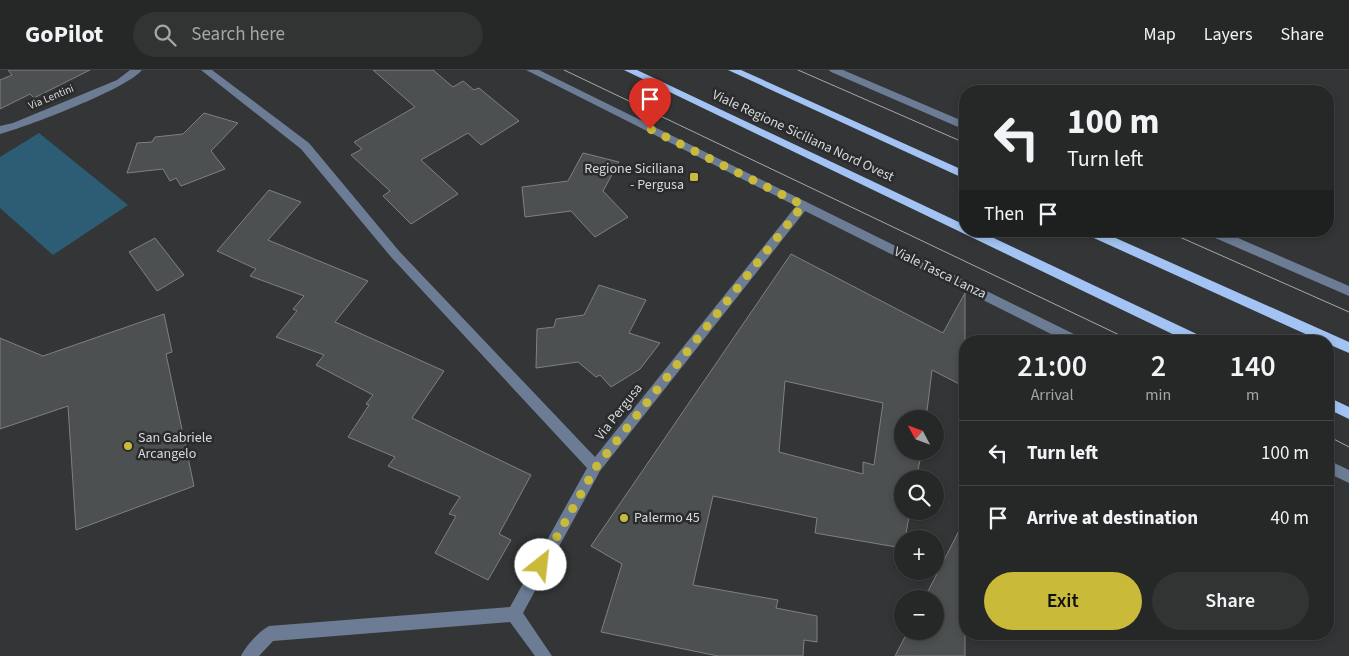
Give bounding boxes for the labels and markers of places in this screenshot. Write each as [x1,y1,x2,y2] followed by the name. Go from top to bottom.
[629,78,671,129] pin
[584,159,684,195] place label: Regione Siciliana - Pergusa
[688,171,700,183] marker: Regione Siciliana - Pergusa
[138,428,212,464] place label: San Gabriele Arcangelo
[122,440,134,452] marker: San Gabriele Arcangelo
[634,508,700,528] place label: Palermo 45
[618,512,630,524] marker: Palermo 45

